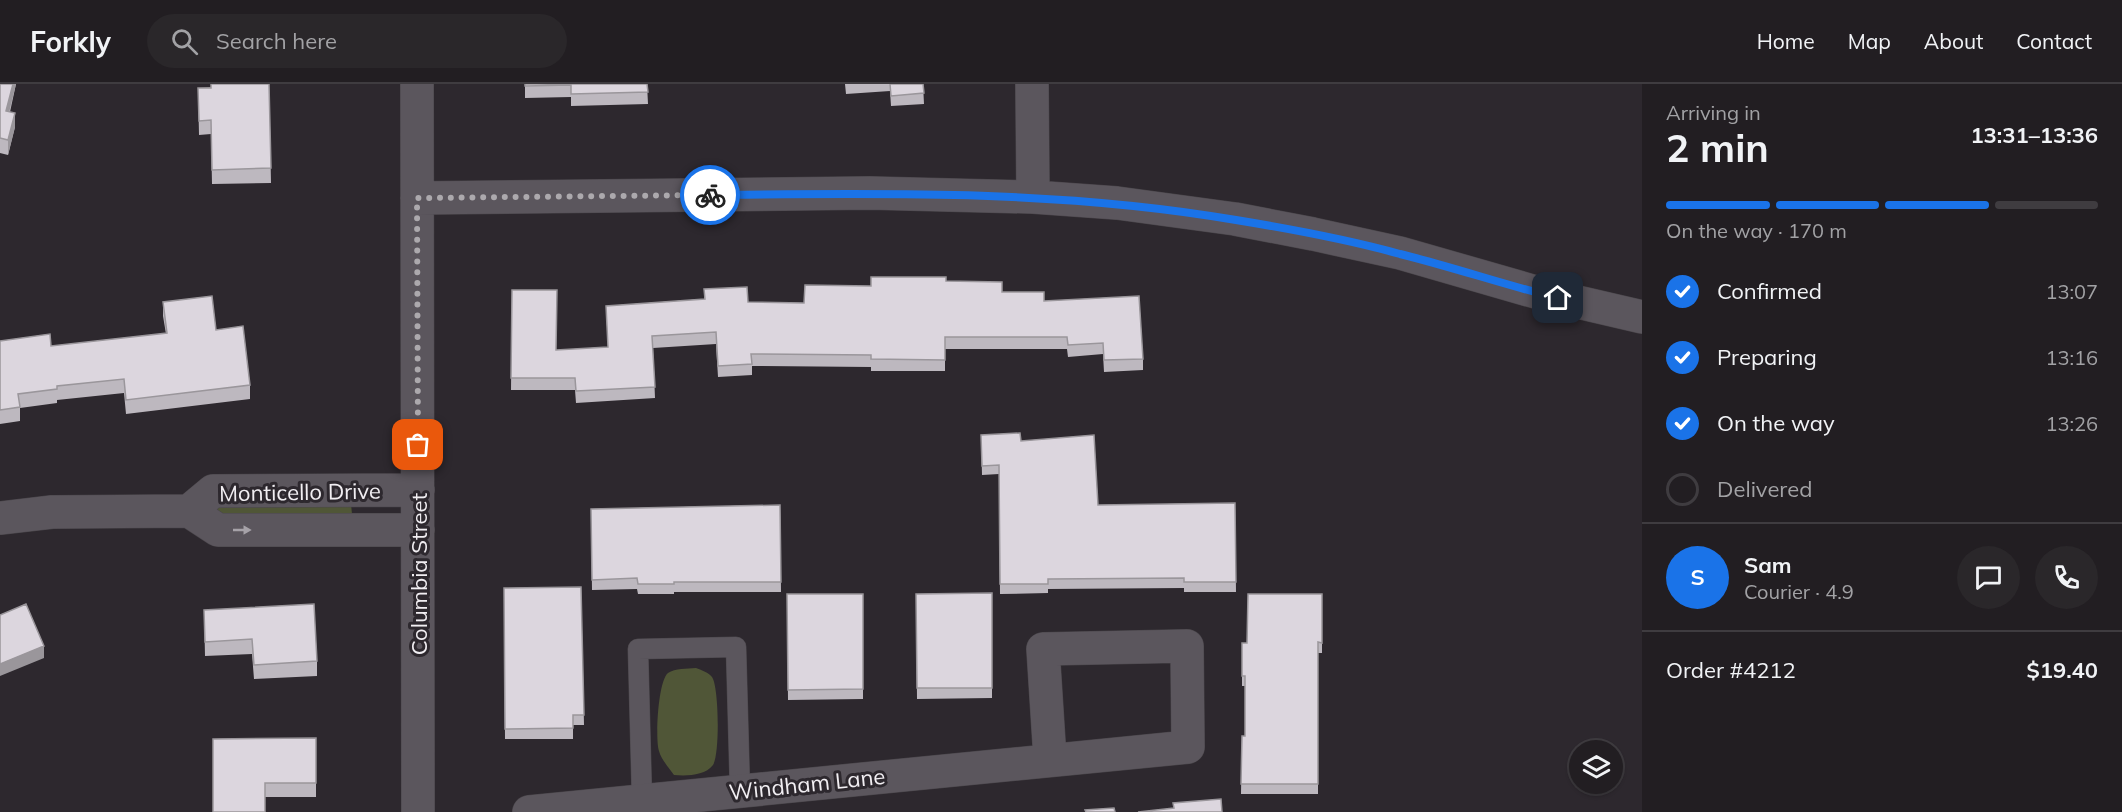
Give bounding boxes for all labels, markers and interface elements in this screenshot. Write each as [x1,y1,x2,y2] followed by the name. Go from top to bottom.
[147,14,567,68] search box
[30,24,111,59] text: Forkly
[168,25,201,58] icon: search
[216,27,337,55] text: Search here
[1757,28,1815,54] text: Home
[1848,28,1891,54] text: Map
[1924,28,1983,54] text: About
[2016,28,2092,54] text: Contact
[1666,100,1761,125] text: Arriving in
[1970,121,2098,149] text: 13:31–13:36
[1666,123,1769,172] text: 2 min
[680,165,740,225] courier
[694,179,727,212] icon: bike
[1666,218,1847,243] text: On the way · 170 m
[1532,272,1583,323] pin
[1666,275,1699,308] icon: check
[1717,277,1822,305] text: Confirmed
[2045,279,2098,304] text: 13:07
[1541,281,1574,314] icon: home
[1666,341,1699,374] icon: check
[1717,343,1817,371] text: Preparing
[2045,345,2098,370] text: 13:16
[1666,407,1699,440] icon: check
[1717,409,1835,437] text: On the way
[2045,411,2098,436] text: 13:26
[392,419,443,470] pin
[401,428,434,461] icon: bag
[1717,475,1812,503] text: Delivered
[219,477,381,507] street label: Monticello Drive
[405,493,433,655] street label: Columbia Street
[233,525,252,535] one-way arrow
[1957,546,2020,609] button: chat
[2035,546,2098,609] button: phone
[1744,551,1792,579] text: Sam
[1690,563,1705,591] text: S
[1744,579,1854,604] text: Courier · 4.9
[1666,656,1796,684] text: Order #4212
[2027,656,2098,684] text: $19.40
[1569,740,1623,794] map controls
[1569,740,1623,794] button: layers
[727,762,887,806] street label: Windham Lane

